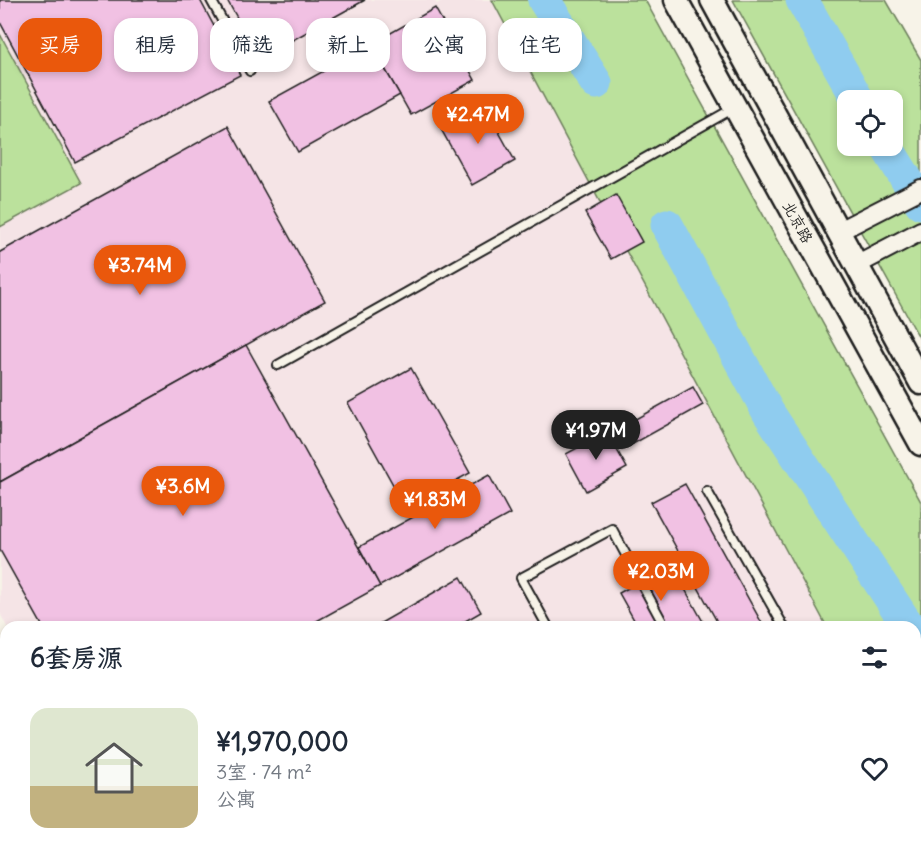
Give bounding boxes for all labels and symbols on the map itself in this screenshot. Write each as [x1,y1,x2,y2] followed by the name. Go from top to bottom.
[429,94,527,145] pin: ¥2.47M
[779,198,817,246] street label: 北京路
[91,245,189,296] pin: ¥3.74M
[547,410,645,461] pin: ¥1.97M
[141,466,225,517] pin: ¥3.6M
[386,479,484,530] pin: ¥1.83M
[612,551,710,602] pin: ¥2.03M

